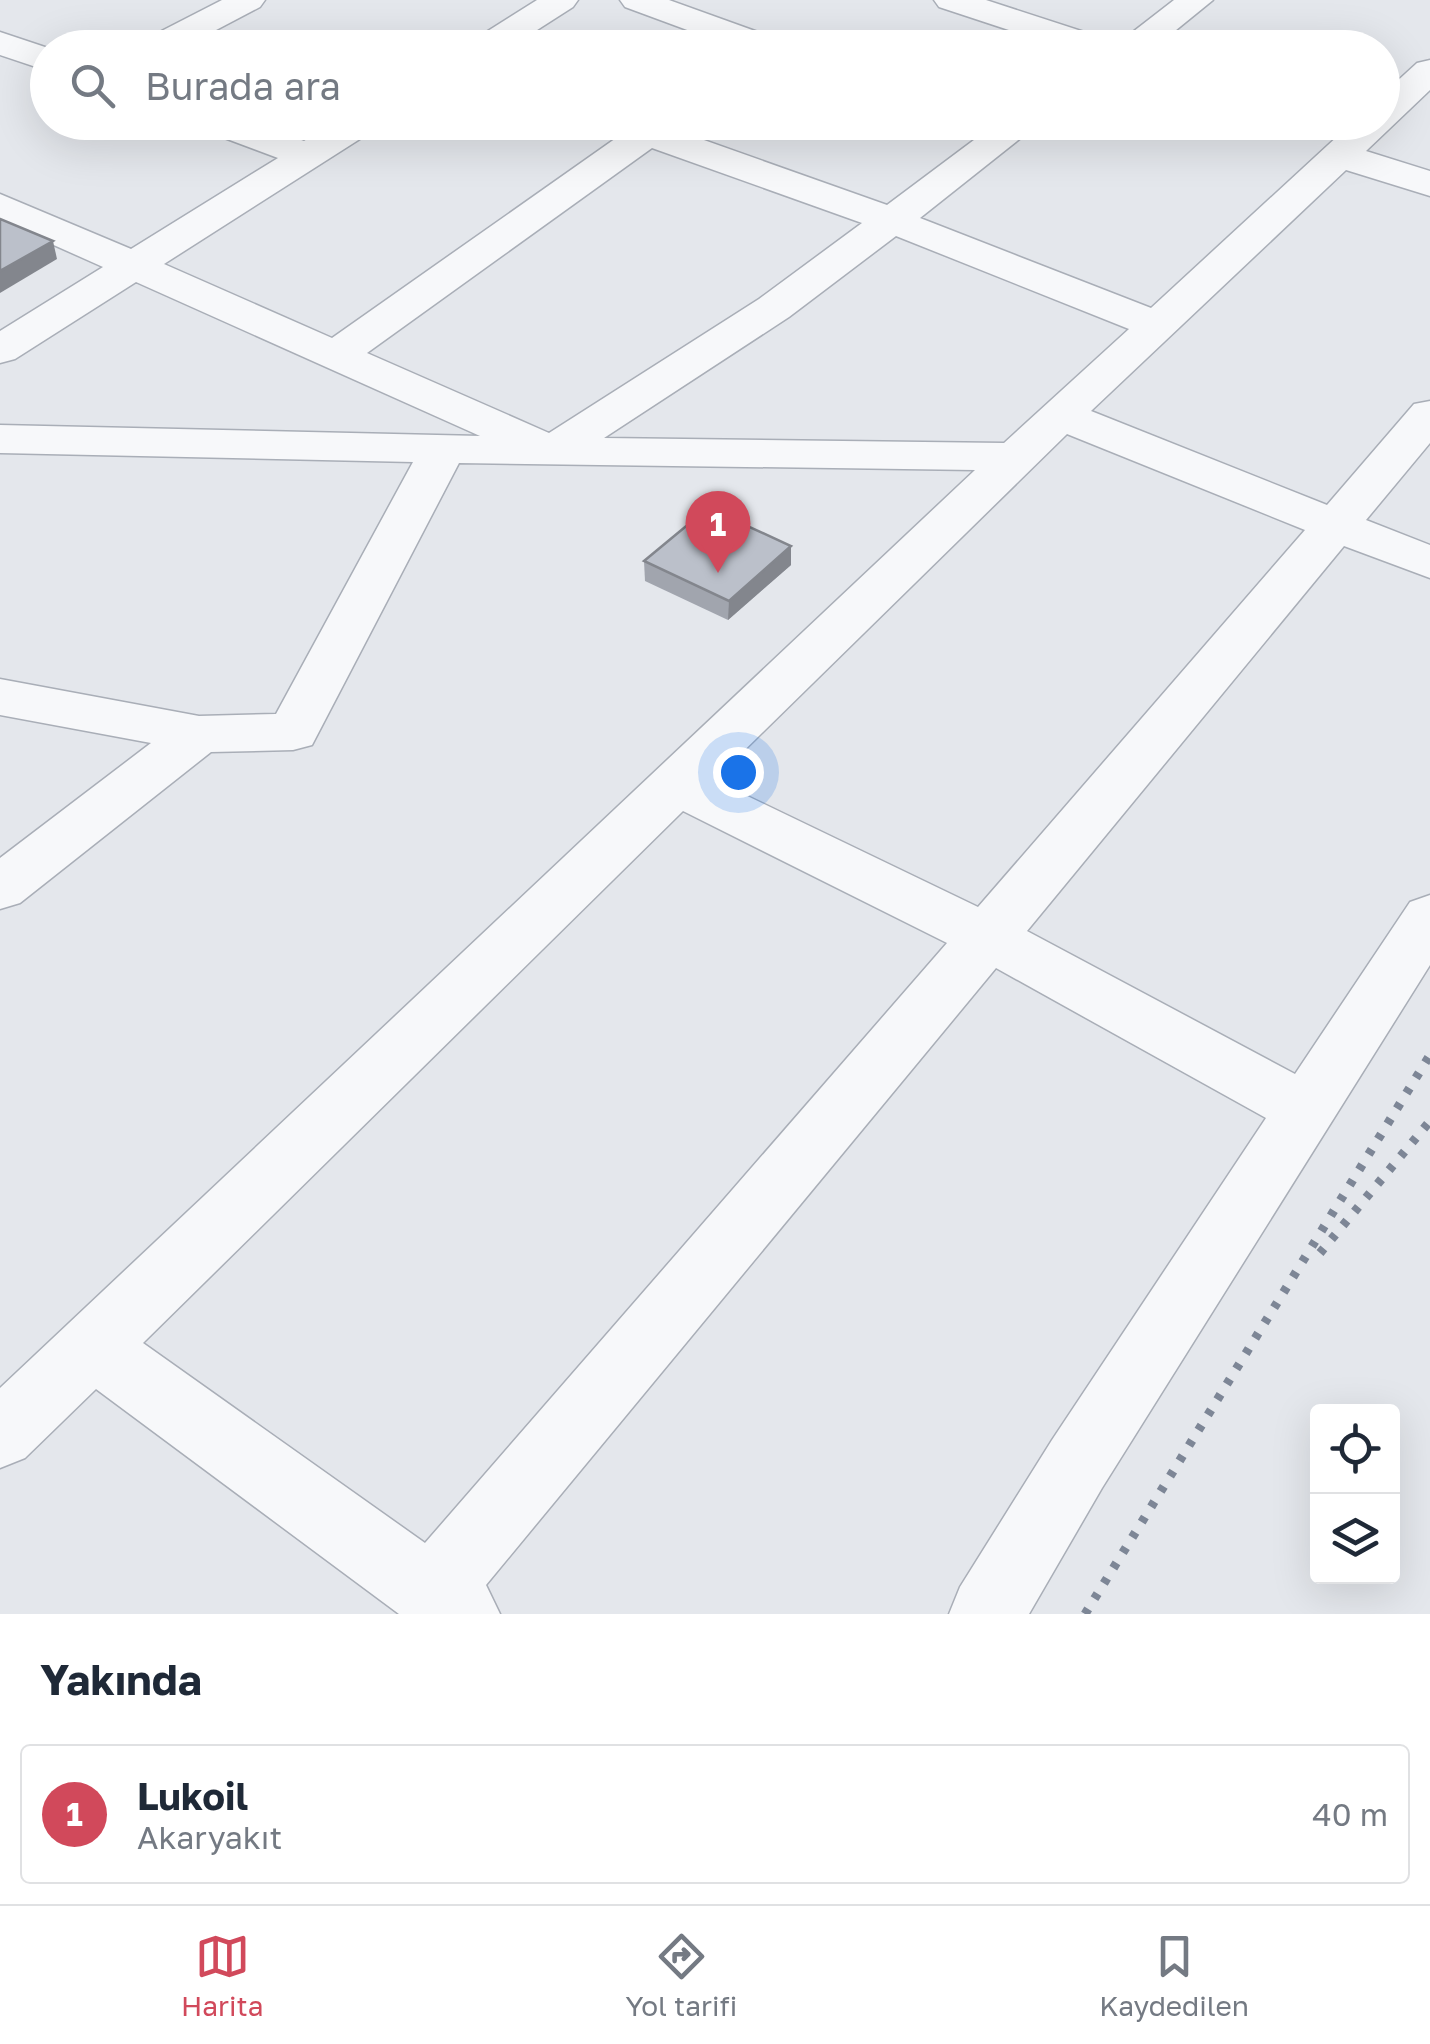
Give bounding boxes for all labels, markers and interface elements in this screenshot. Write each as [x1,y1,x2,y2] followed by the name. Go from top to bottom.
[30,30,1400,140] search box
[65,58,120,113] icon: search
[145,63,341,108] text: Burada ara
[686,490,750,573] pin: 1
[713,747,764,798] your location
[1310,1404,1400,1584] map controls
[1310,1404,1400,1494] button: locate
[1310,1494,1400,1584] button: layers
[40,1654,202,1704] text: Yakında
[137,1773,248,1818] text: Lukoil
[66,1795,83,1833] text: 1
[1312,1795,1388,1833] text: 40 m
[137,1818,282,1856] text: Akaryakıt
[181,1929,264,2022] tab: Harita
[626,1929,737,2022] tab: Yol tarifi
[1099,1929,1249,2022] tab: Kaydedilen

